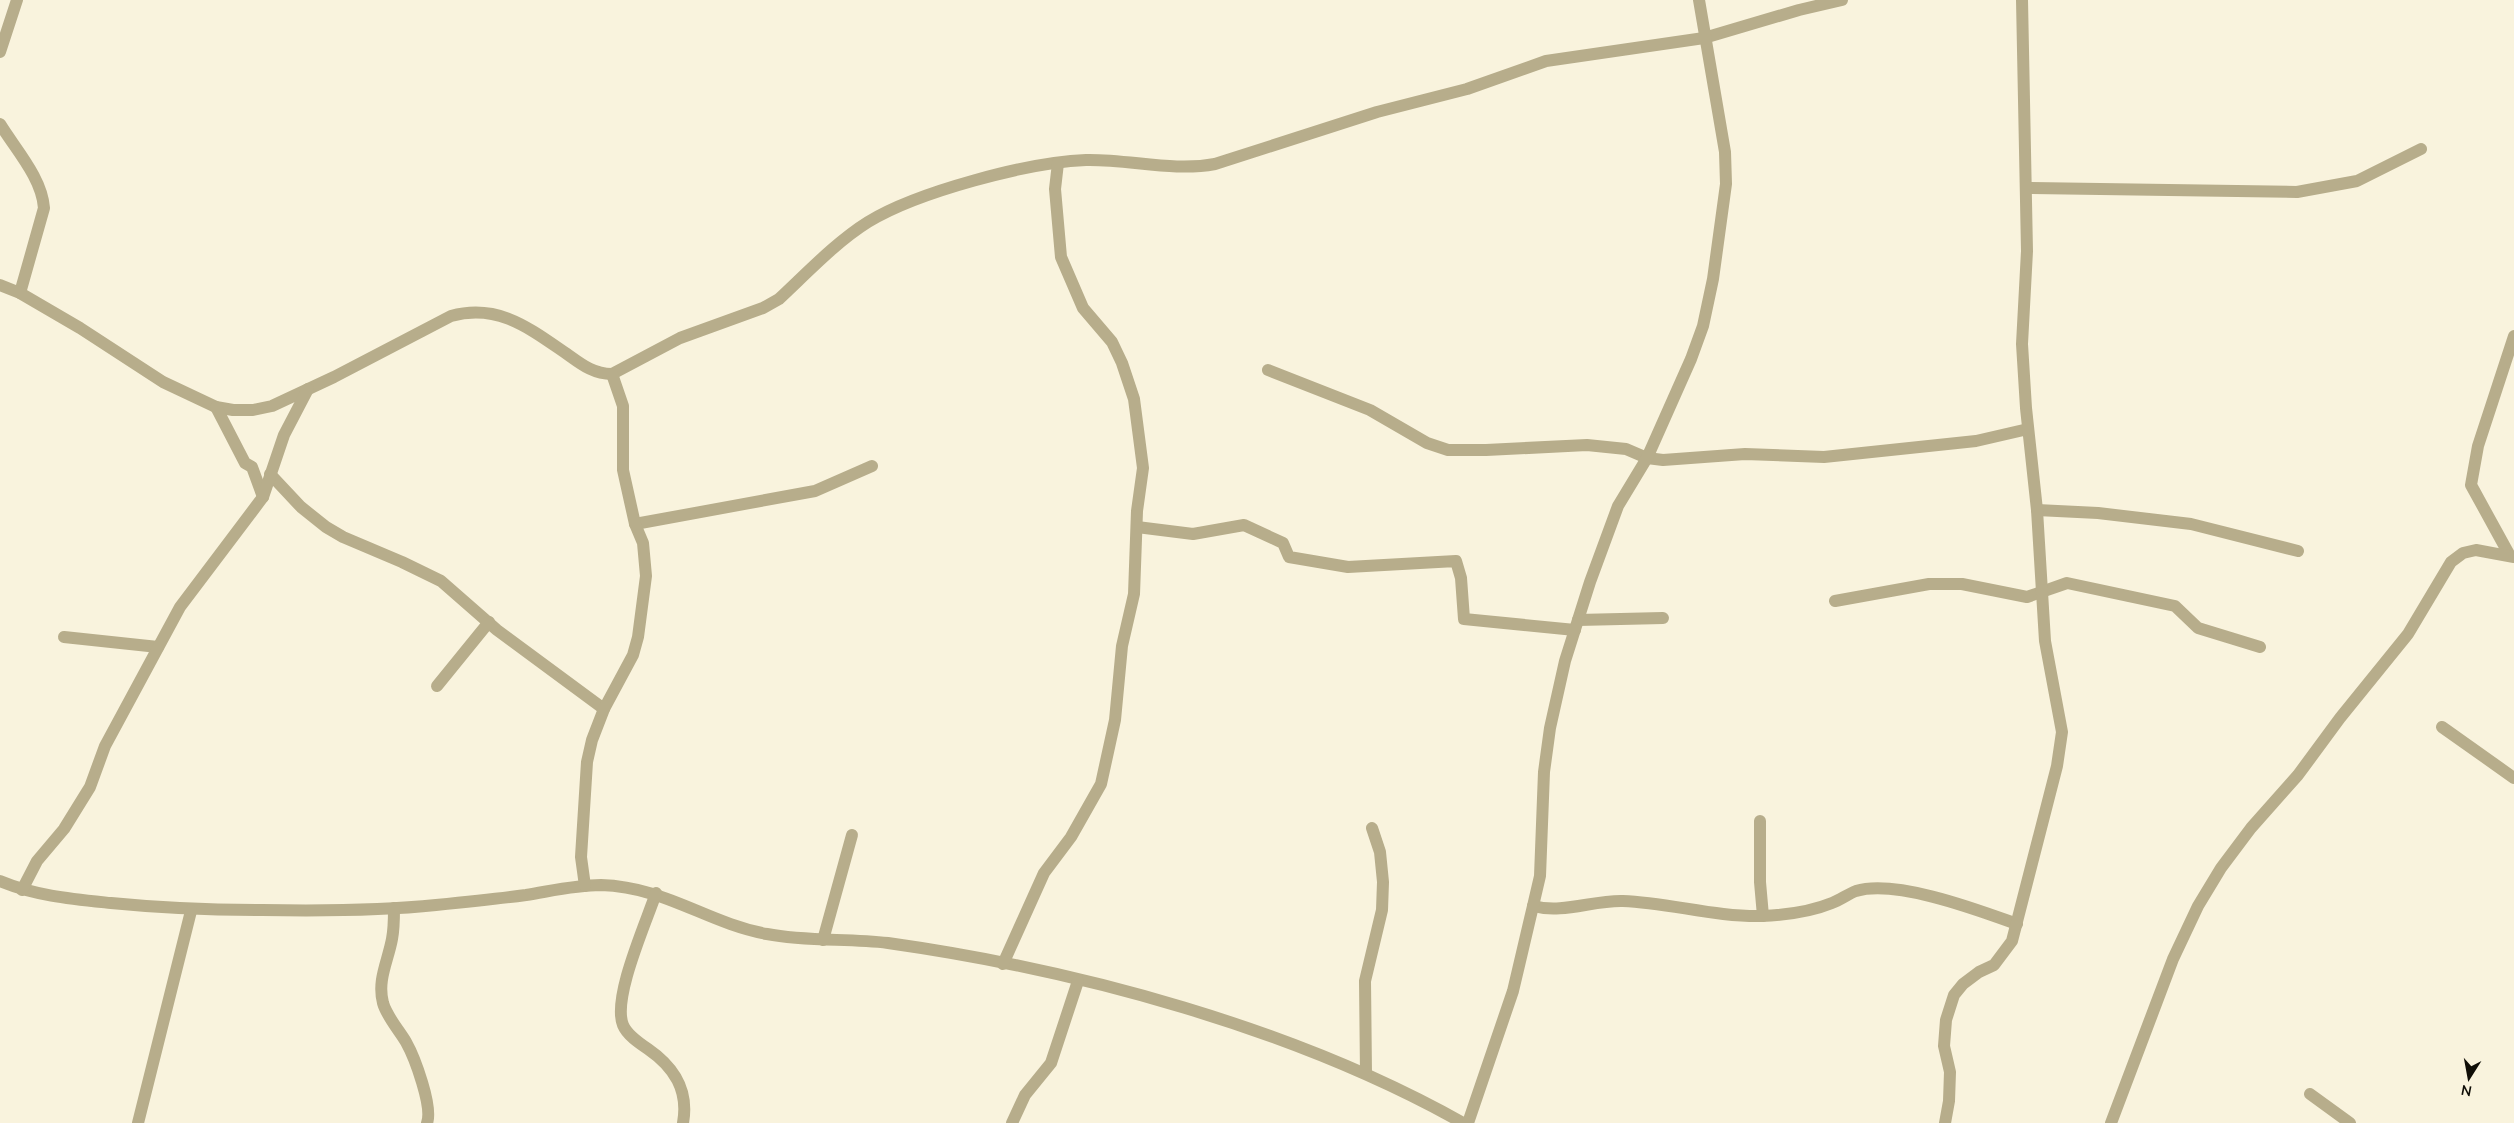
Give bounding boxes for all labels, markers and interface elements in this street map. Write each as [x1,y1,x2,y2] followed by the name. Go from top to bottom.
[2444,1053,2494,1103] north arrow
[2460,1080,2474,1101] text: N

